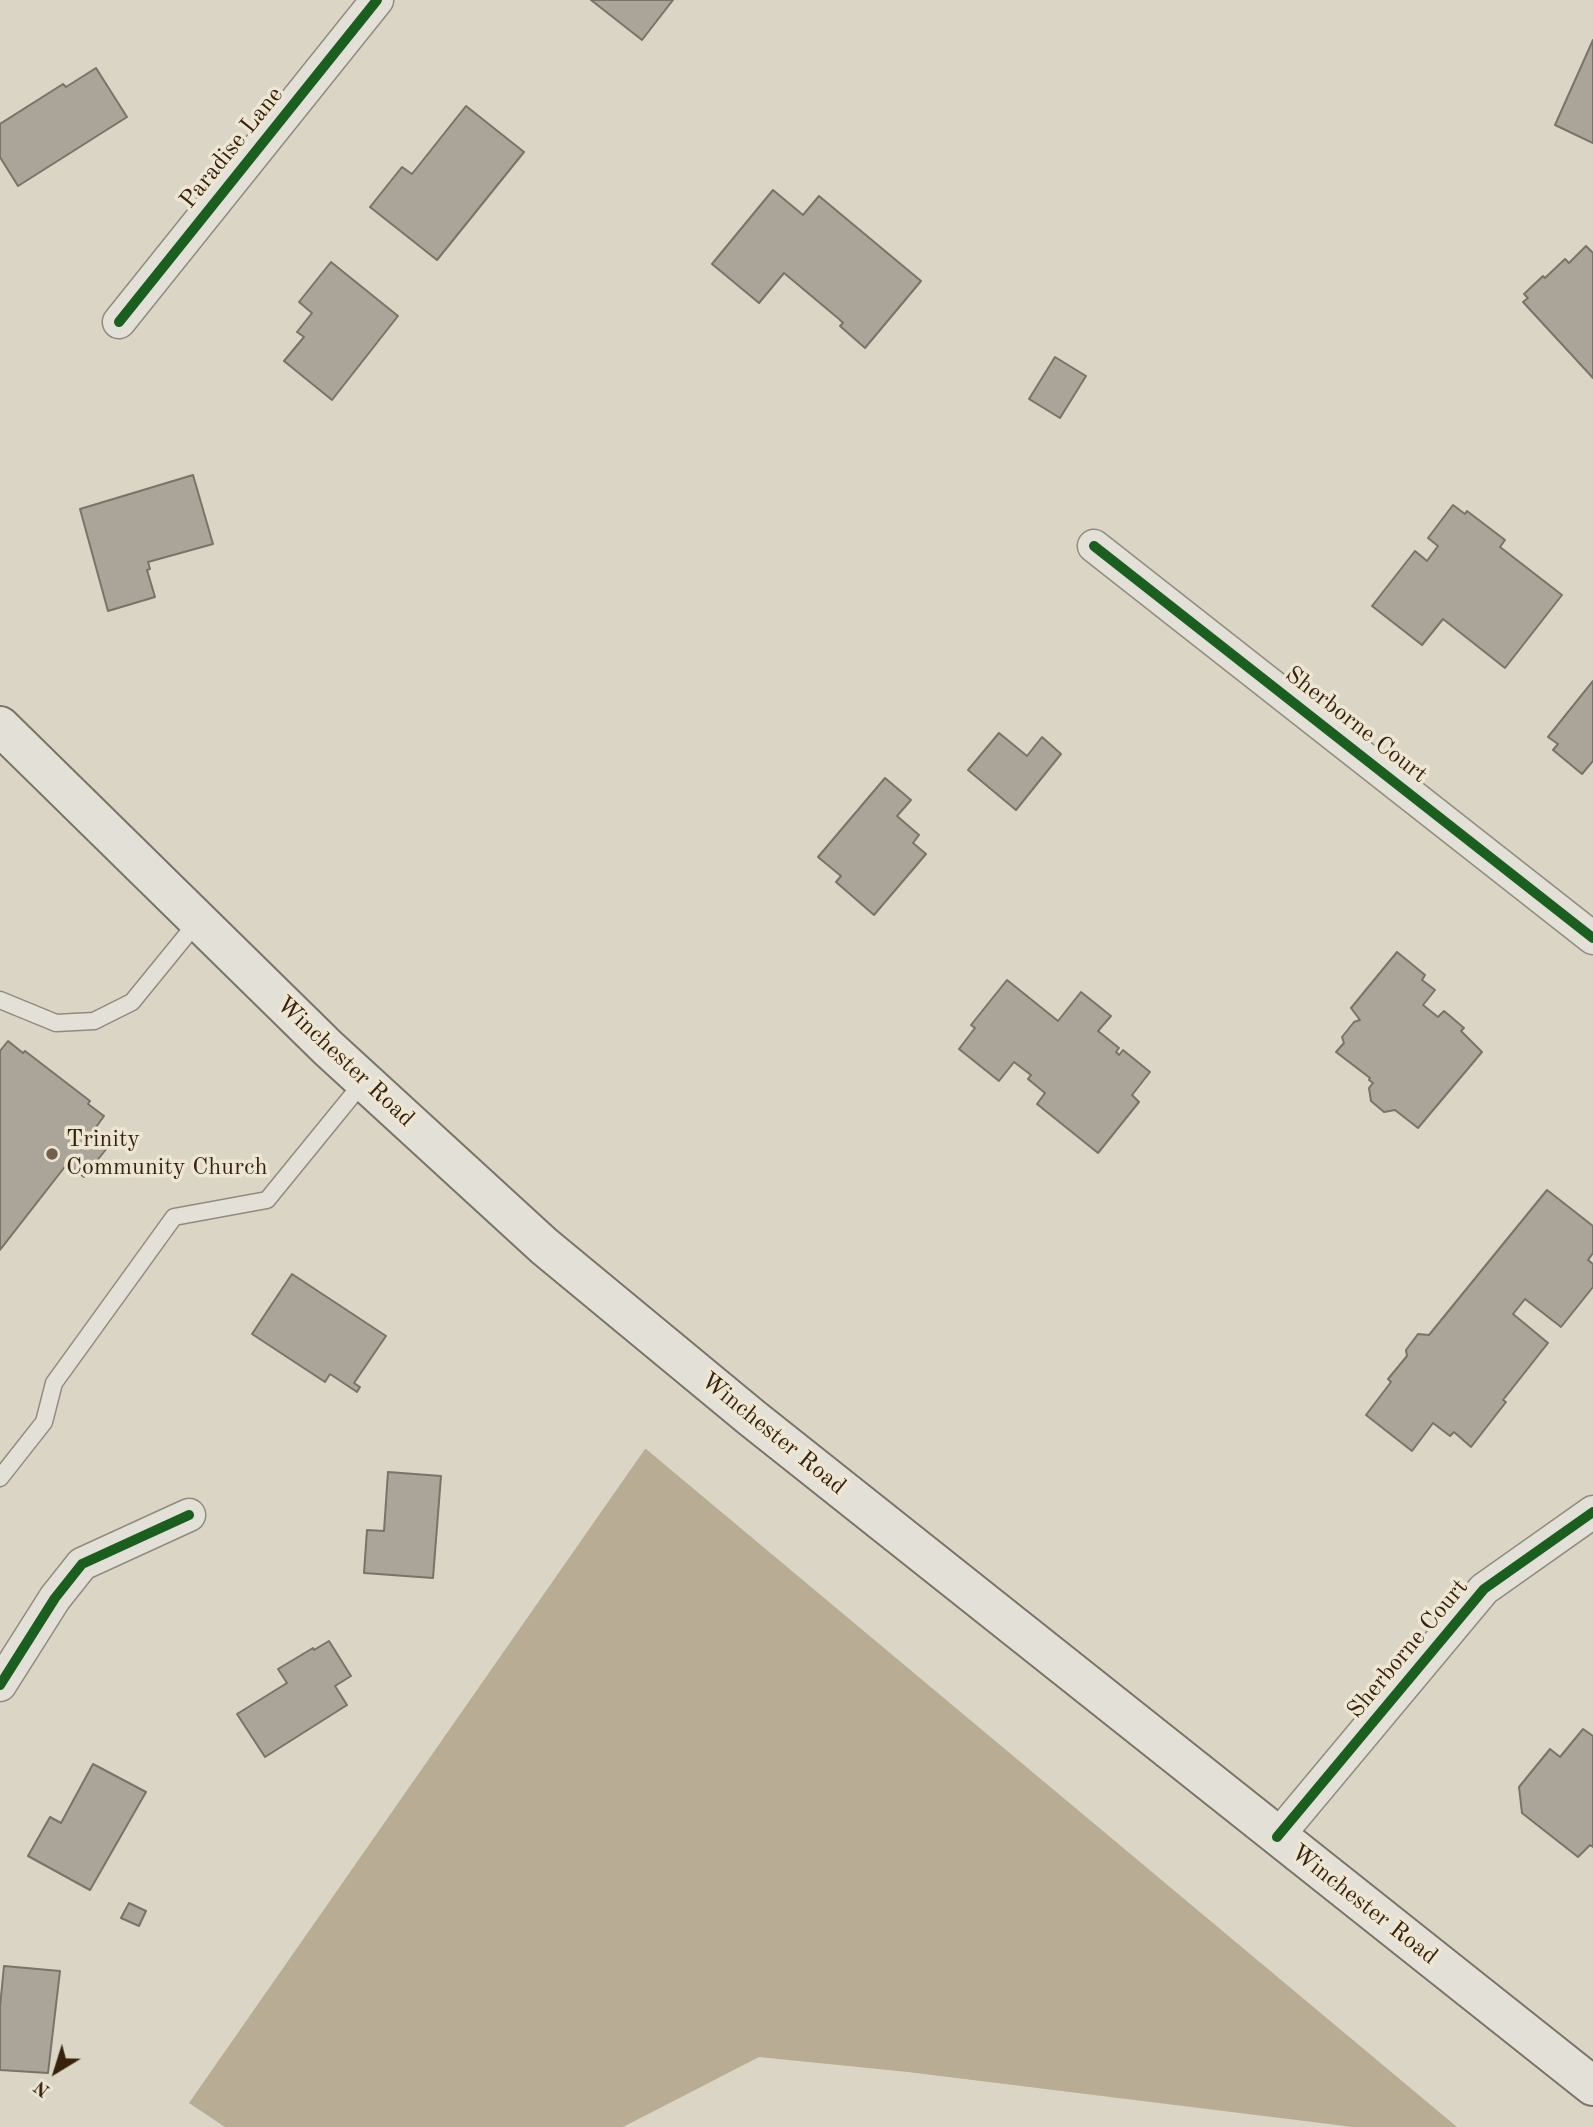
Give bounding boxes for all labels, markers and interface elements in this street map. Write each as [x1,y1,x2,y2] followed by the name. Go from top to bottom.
[174,81,290,215] street label: Paradise Lane
[1279,661,1433,789] street label: Sherborne Court
[270,991,420,1133] street label: Winchester Road
[66,1126,268,1182] place label: Trinity Community Church
[44,1146,60,1162] marker: Trinity Community Church
[695,1367,851,1501] street label: Winchester Road
[1341,1574,1475,1724] street label: Sherborne Court
[1285,1839,1443,1971] street label: Winchester Road
[21,2036,91,2106] north arrow
[31,2076,54,2100] text: N

